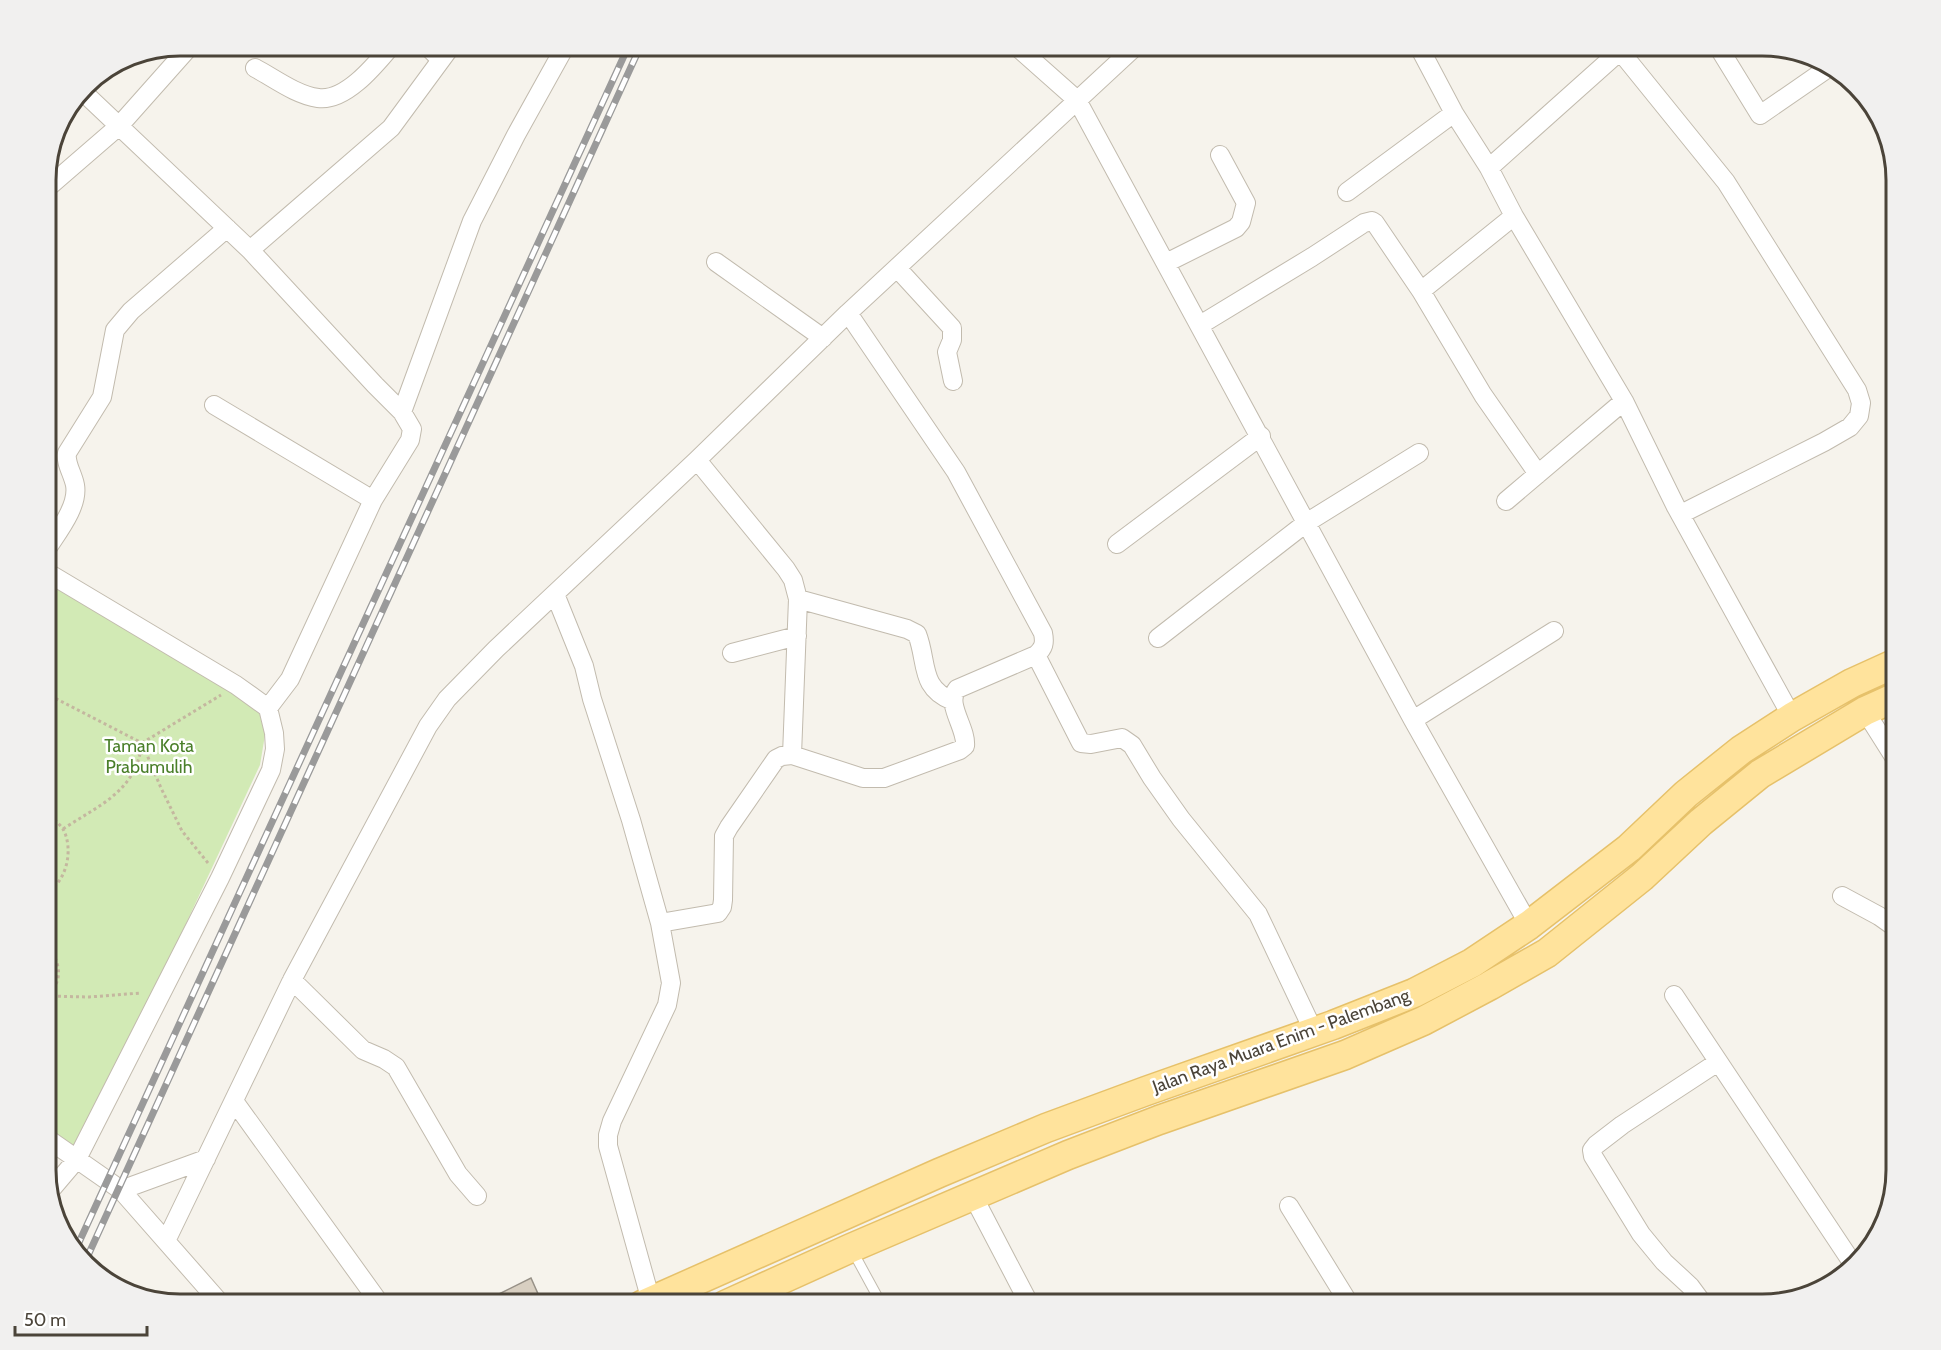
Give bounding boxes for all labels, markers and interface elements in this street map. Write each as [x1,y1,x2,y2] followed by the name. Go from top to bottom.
[104,735,194,778] park label: Taman Kota Prabumulih
[1148,984,1414,1098] street label: Jalan Raya Muara Enim - Palembang
[15,1299,147,1337] scale bar
[24,1309,66,1331] text: 50 m

